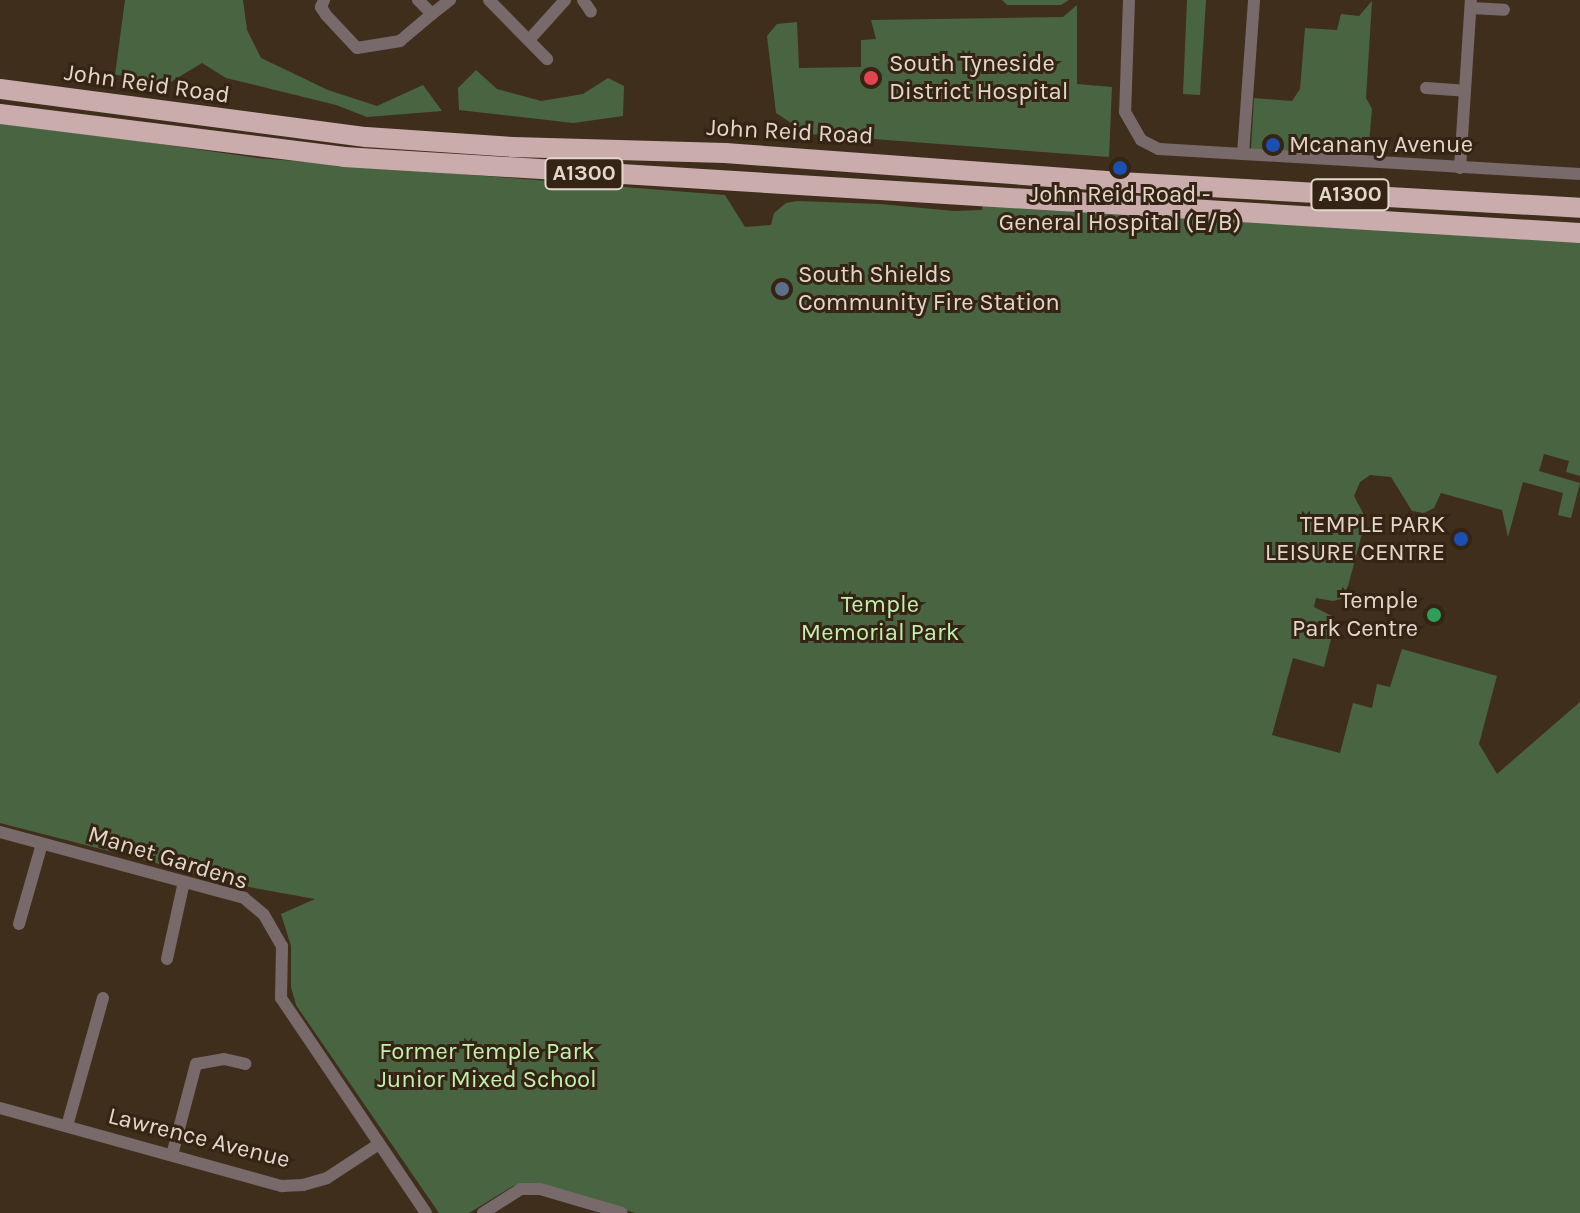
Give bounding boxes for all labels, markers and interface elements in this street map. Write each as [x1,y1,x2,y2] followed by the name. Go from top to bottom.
[889,50,1068,106] place label: South Tyneside District Hospital
[62,58,232,110] street label: John Reid Road
[860,67,882,89] marker: South Tyneside District Hospital
[706,113,874,151] street label: John Reid Road
[1289,131,1473,159] place label: Mcanany Avenue
[1264,136,1282,154] marker: Mcanany Avenue
[544,156,624,192] road number: A1300
[1111,159,1129,177] marker: John Reid Road - General Hospital (E/B)
[1310,177,1390,213] road number: A1300
[999,181,1241,237] place label: John Reid Road - General Hospital (E/B)
[798,261,1060,317] place label: South Shields Community Fire Station
[773,280,791,298] marker: South Shields Community Fire Station
[1265,511,1445,567] place label: TEMPLE PARK LEISURE CENTRE
[1452,530,1470,548] marker: TEMPLE PARK LEISURE CENTRE
[1292,587,1418,643] place label: Temple Park Centre
[801,591,959,647] park label: Temple Memorial Park
[1425,606,1443,624] marker: Temple Park Centre
[84,820,252,896] street label: Manet Gardens
[377,1038,597,1094] park label: Former Temple Park Junior Mixed School
[105,1101,293,1175] street label: Lawrence Avenue

